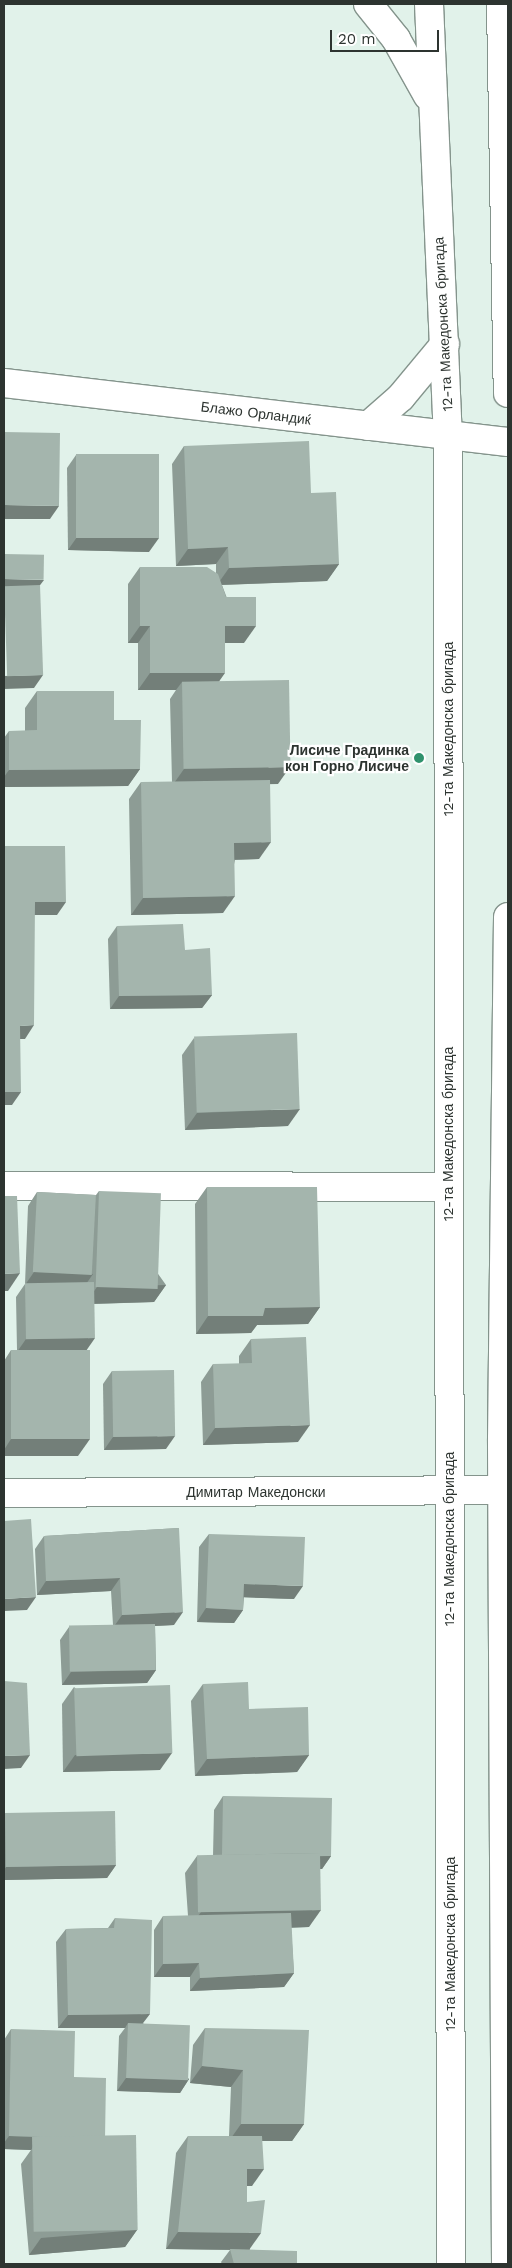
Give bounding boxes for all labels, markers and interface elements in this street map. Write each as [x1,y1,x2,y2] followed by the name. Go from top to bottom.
[332,20,441,52] scale bar
[338,30,376,48] text: 20 m
[430,236,456,412] street label: 12-та Македонска бригада
[200,398,312,428] street label: Блажо Орландиќ
[440,642,456,816] street label: 12-та Македонска бригада
[285,742,409,774] place label: Лисиче Градинка кон Горно Лисиче
[413,752,425,764] marker: Лисиче Градинка кон Горно Лисиче
[440,1047,456,1221] street label: 12-та Македонска бригада
[441,1452,457,1626] street label: 12-та Македонска бригада
[186,1484,326,1500] street label: Димитар Македонски
[442,1857,458,2031] street label: 12-та Македонска бригада

